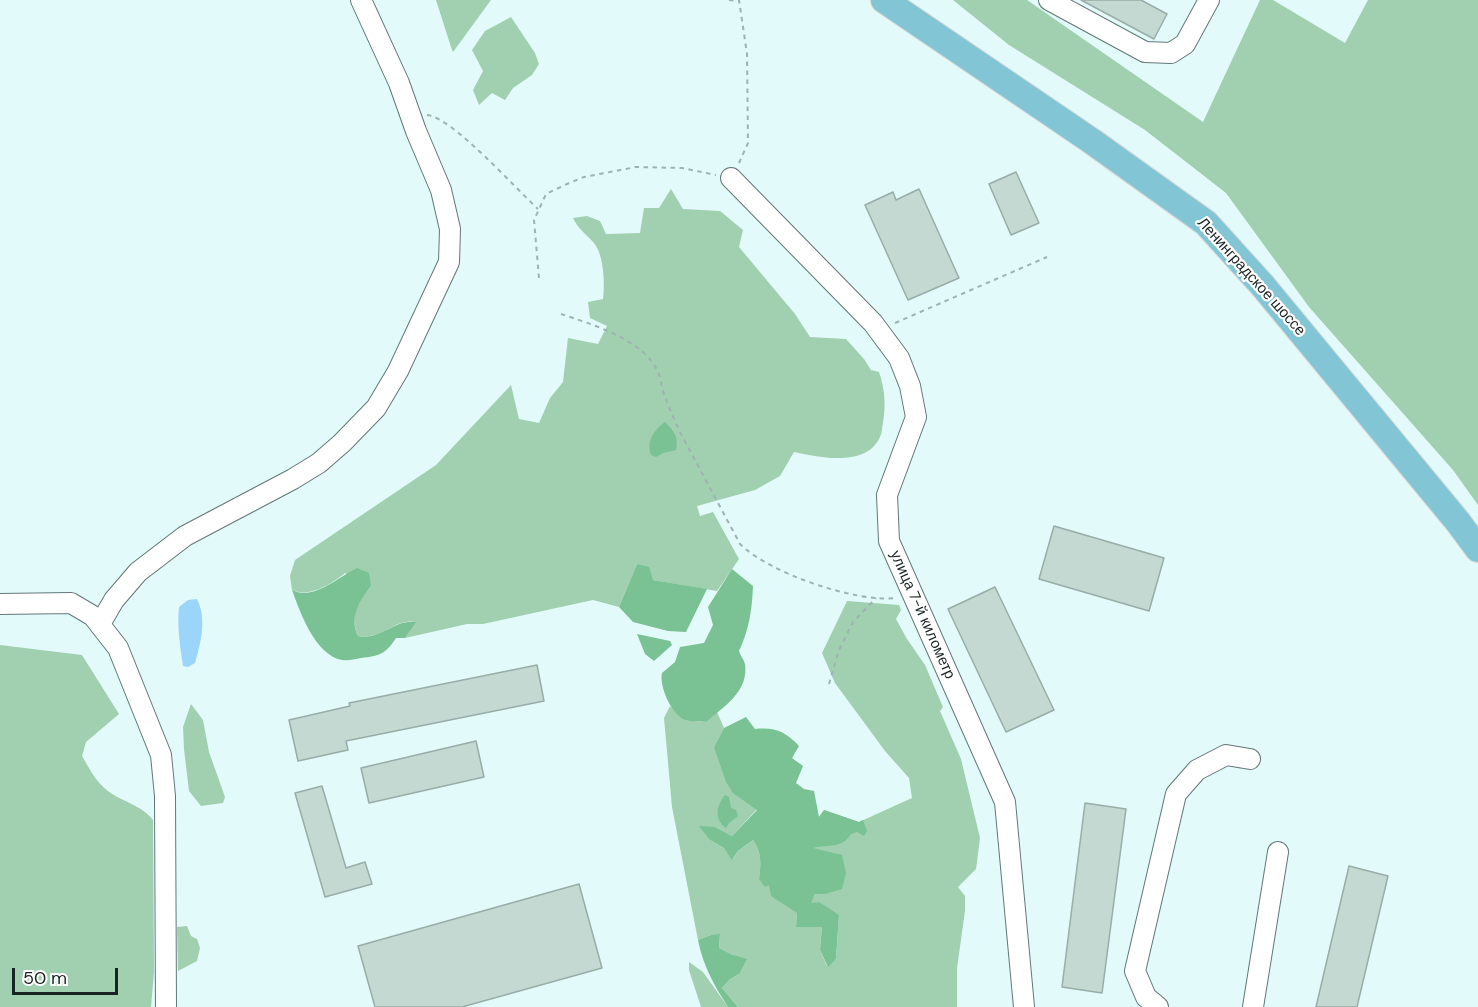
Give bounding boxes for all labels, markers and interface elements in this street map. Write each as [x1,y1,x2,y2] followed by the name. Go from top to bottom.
[1193,214,1309,340] street label: Ленинградское шоссе
[886,548,958,682] street label: улица 7-й километр
[15,956,122,994] scale bar
[23,966,67,990] text: 50 m

